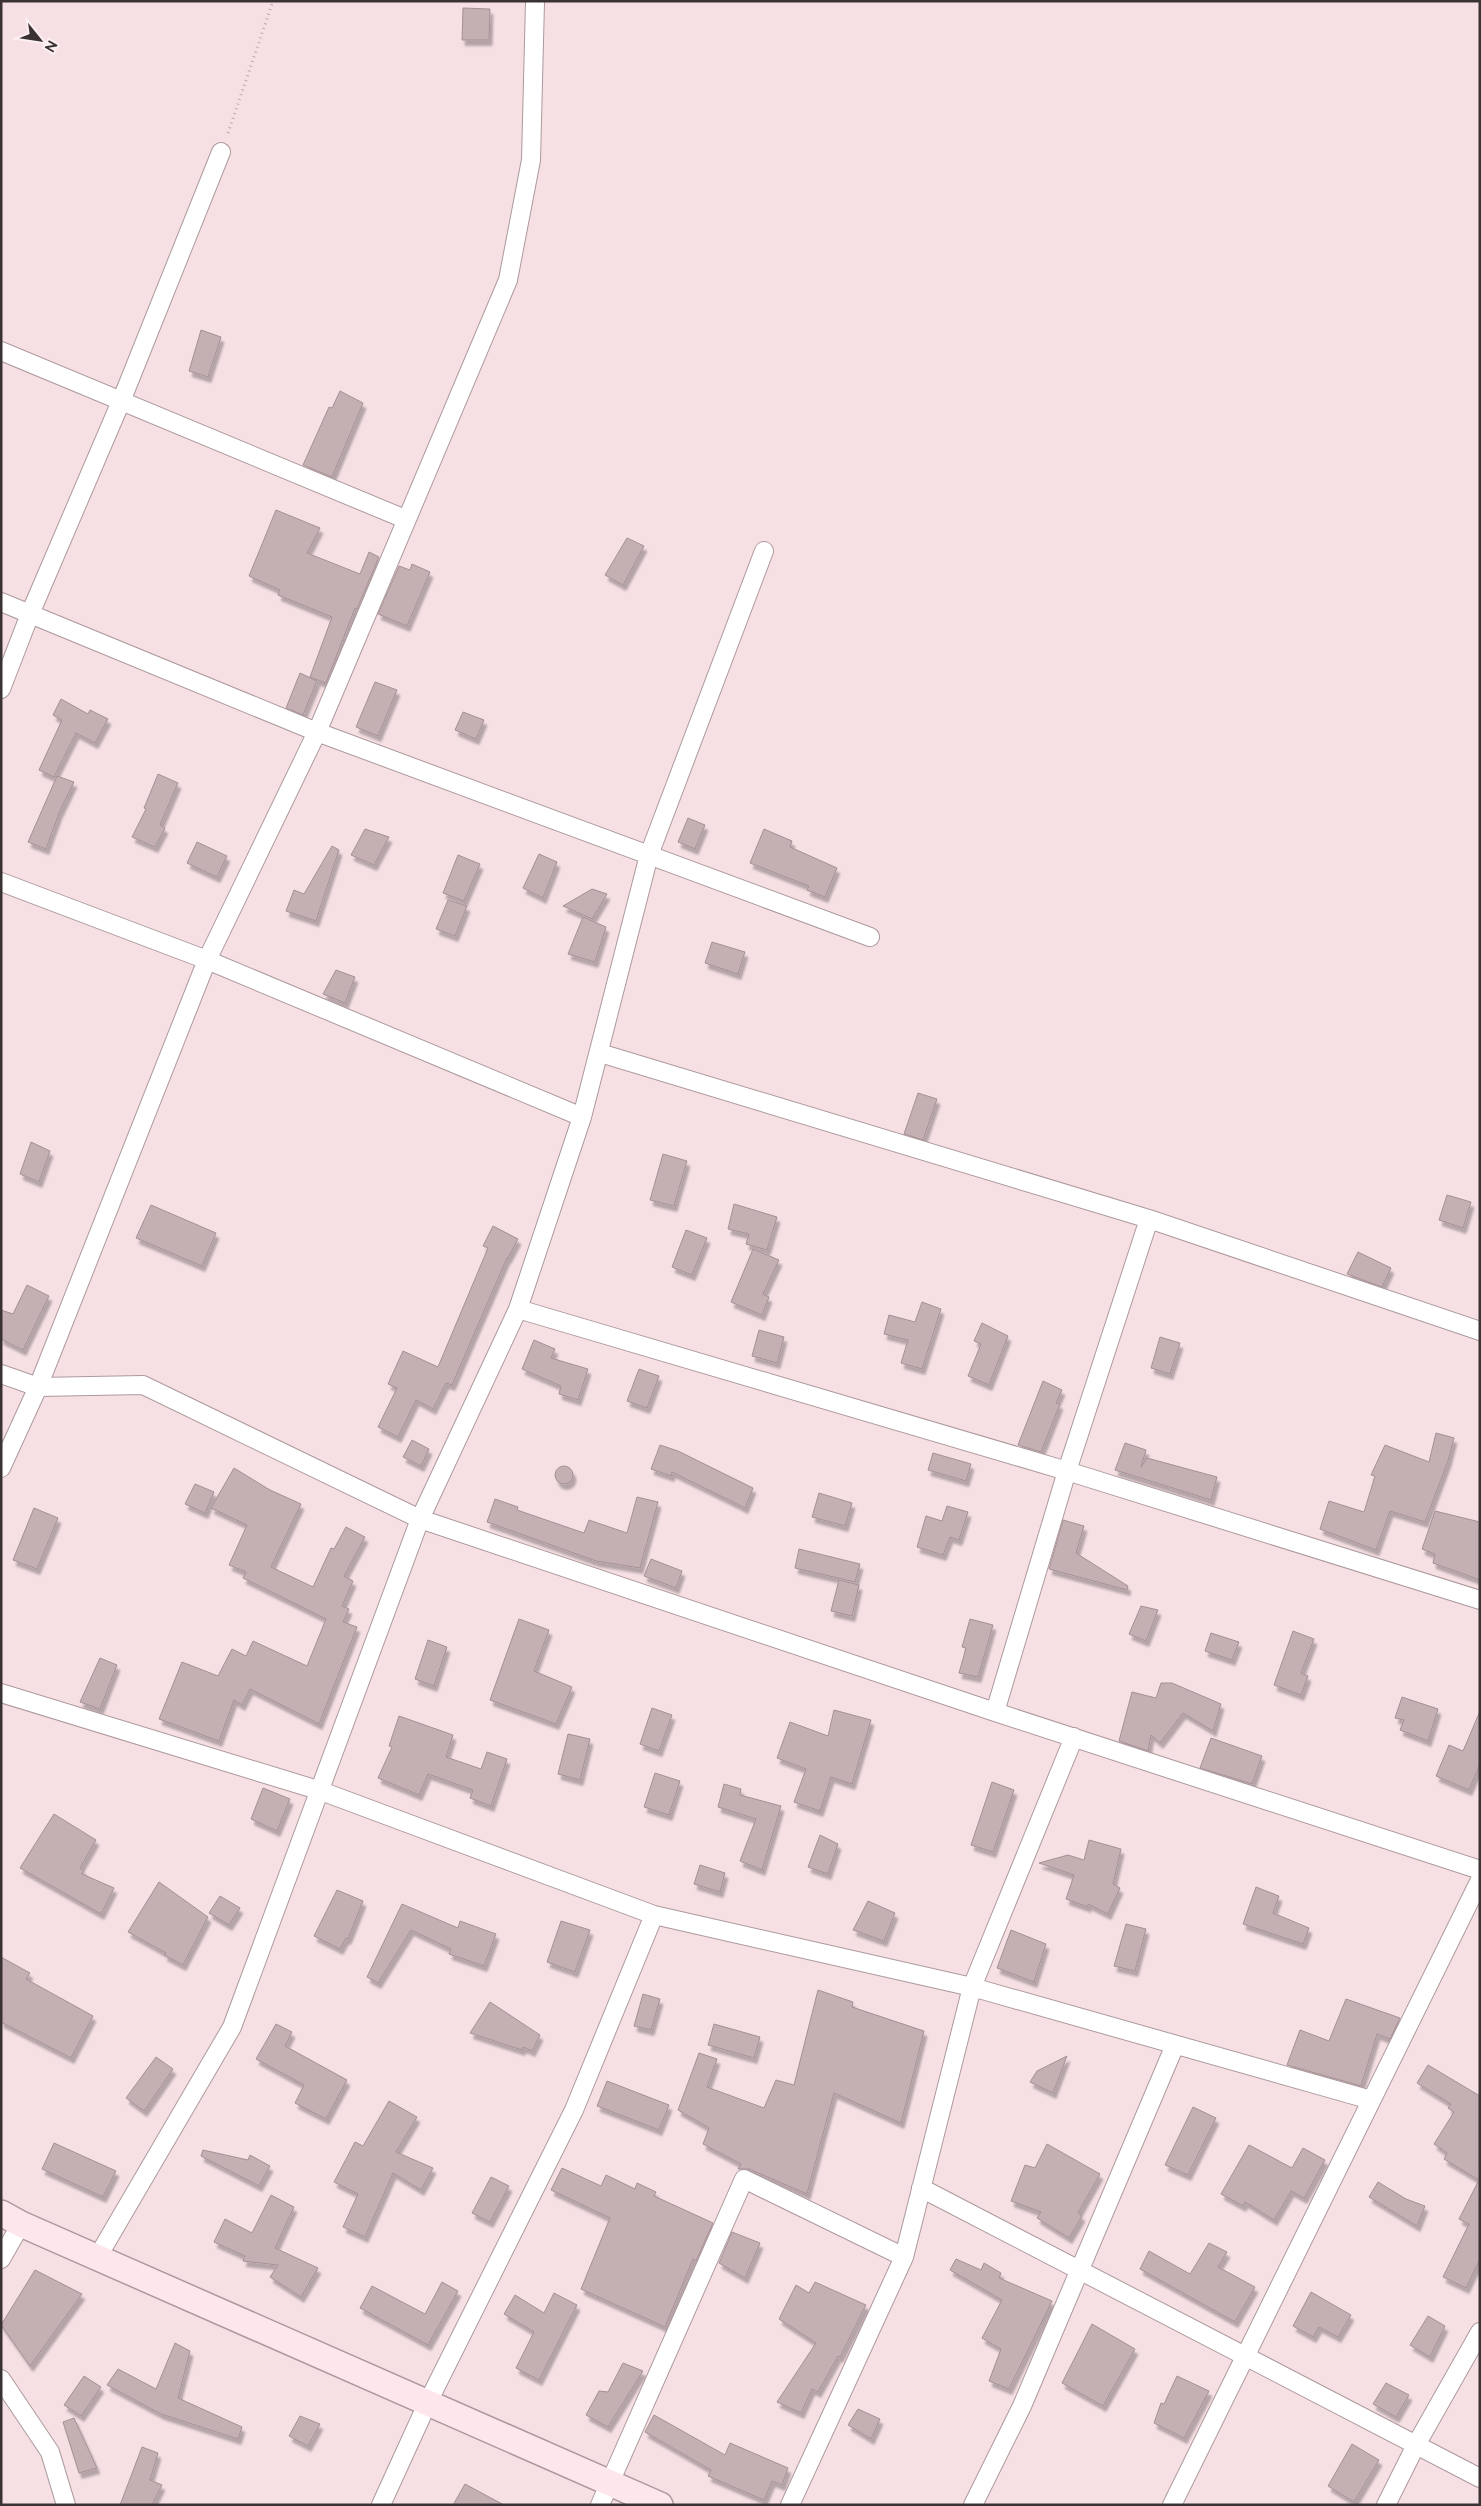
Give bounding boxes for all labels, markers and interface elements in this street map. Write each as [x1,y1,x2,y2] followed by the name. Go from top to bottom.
[15,15,65,65] north arrow
[42,38,61,55] text: N

